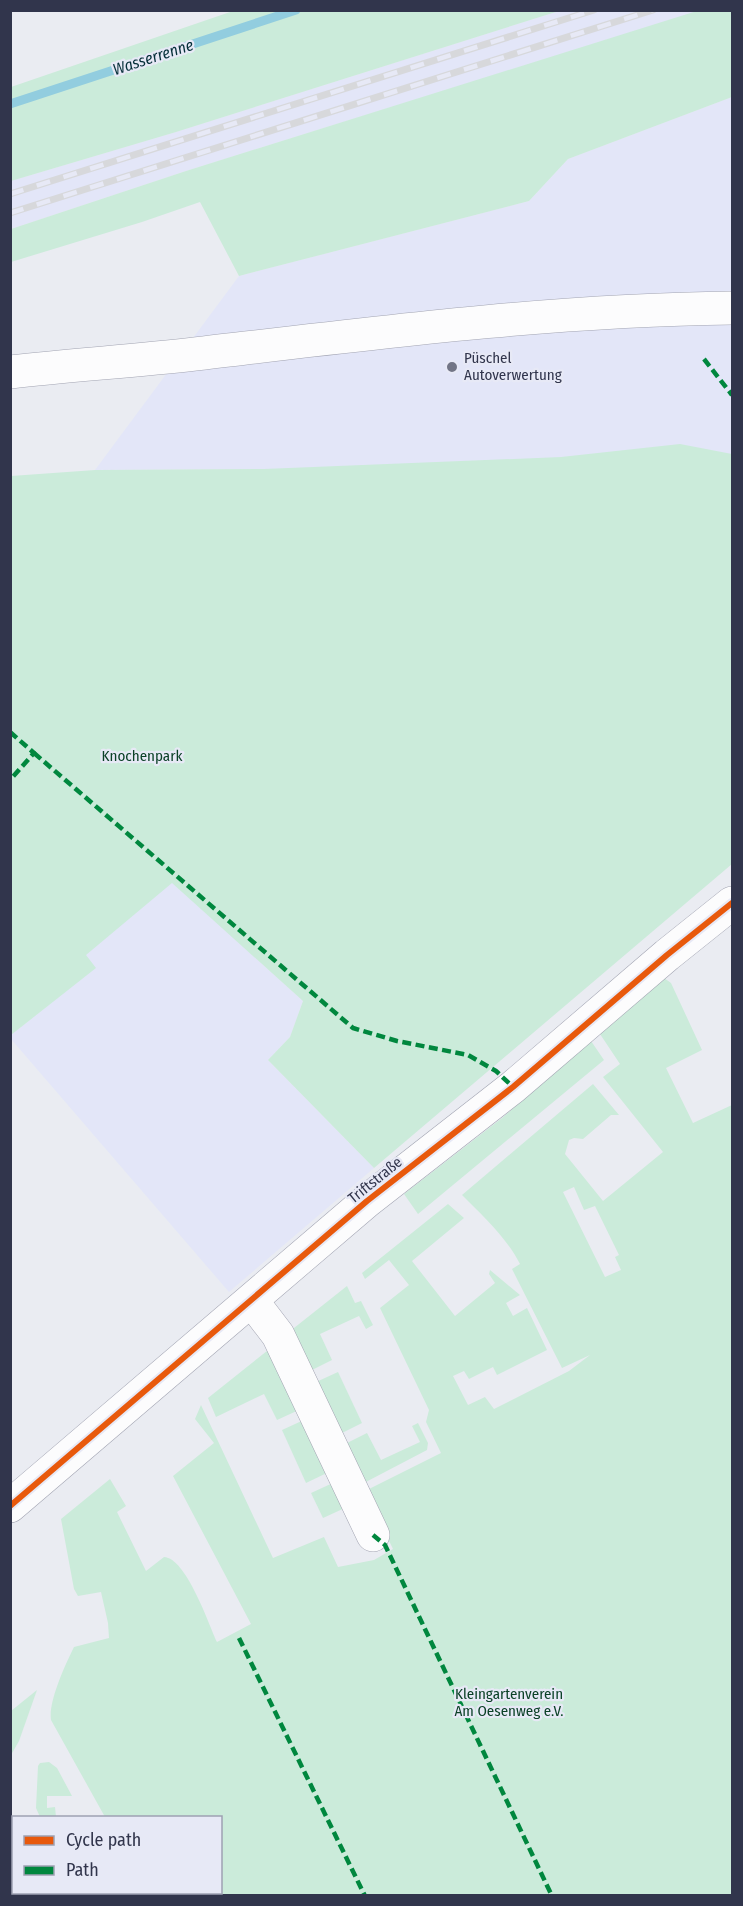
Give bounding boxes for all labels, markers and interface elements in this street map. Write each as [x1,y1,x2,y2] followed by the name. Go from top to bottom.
[110,35,196,79] water label: Wasserrenne
[464,349,562,384] place label: Püschel Autoverwertung
[445,360,459,374] marker: Püschel Autoverwertung
[102,747,182,765] park label: Knochenpark
[345,1153,405,1207] street label: Triftstraße
[454,1685,564,1720] park label: Kleingartenverein Am Oesenweg e.V.
[12,1816,222,1894] legend
[66,1829,141,1851] text: Cycle path
[66,1859,99,1881] text: Path

